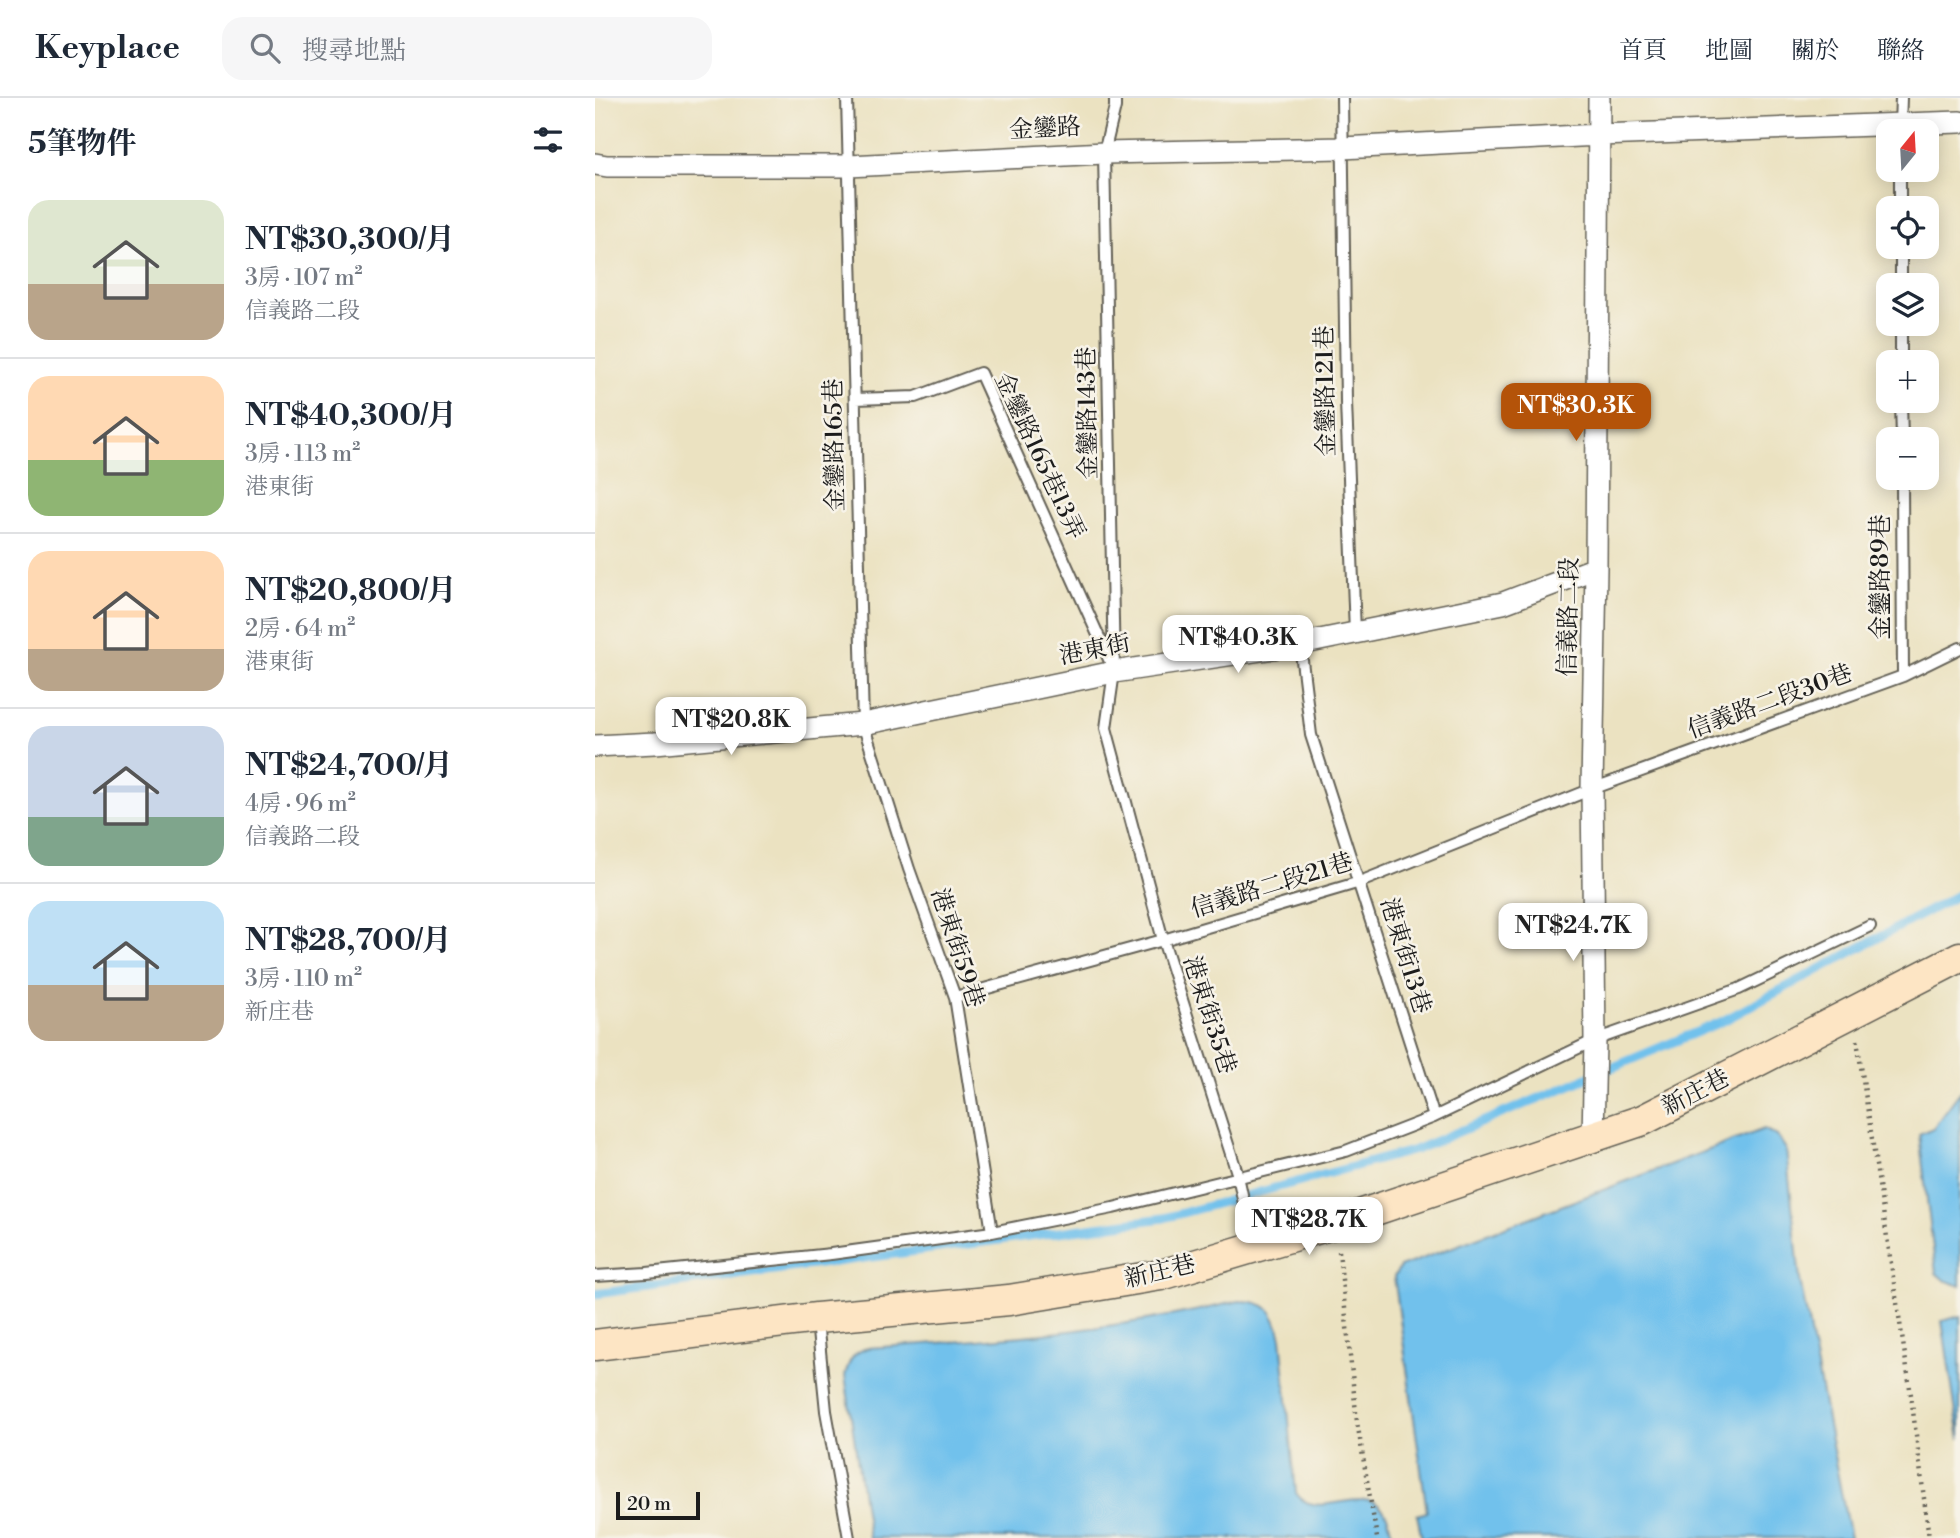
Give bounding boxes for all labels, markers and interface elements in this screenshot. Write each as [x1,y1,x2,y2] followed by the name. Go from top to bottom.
[222,17,712,80] search box
[35,28,180,69] text: Keyplace
[246,29,284,67] icon: search
[302,35,406,67] text: 搜尋地點
[1619,36,1667,66] text: 首頁
[1705,36,1753,66] text: 地圖
[1791,36,1839,66] text: 關於
[1877,36,1925,66] text: 聯絡
[1008,112,1082,146] street label: 金鑾路
[1876,119,1939,182] north arrow
[1876,119,1939,490] map controls
[529,121,567,159] icon: filters
[28,125,137,163] text: 5筆物件
[1876,196,1939,259] button: locate
[245,221,455,259] text: NT$30,300/月
[84,228,168,312] icon: home
[245,264,363,292] text: 3房 · 107 m²
[1876,273,1939,336] button: layers
[245,297,360,325] text: 信義路二段
[1310,325,1342,457] street label: 金鑾路121巷
[1072,346,1104,480] street label: 金鑾路143巷
[1876,350,1939,413] button: +
[987,368,1091,544] street label: 金鑾路165巷13弄
[819,378,851,512] street label: 金鑾路165巷
[1504,384,1648,443] pin: NT$30.3K
[1517,392,1635,420] text: NT$30.3K
[245,397,457,435] text: NT$40,300/月
[84,404,168,488] icon: home
[1876,427,1939,490] button: −
[245,440,360,468] text: 3房 · 113 m²
[245,473,314,501] text: 港東街
[1866,514,1896,640] street label: 金鑾路89巷
[1553,557,1585,677] street label: 信義路二段
[245,572,457,610] text: NT$20,800/月
[84,579,168,663] icon: home
[245,615,355,643] text: 2房 · 64 m²
[1166,616,1310,675] pin: NT$40.3K
[1178,624,1298,652] text: NT$40.3K
[1057,628,1133,672] street label: 港東街
[245,648,314,676] text: 港東街
[1684,658,1856,746] street label: 信義路二段30巷
[659,698,803,757] pin: NT$20.8K
[671,706,791,734] text: NT$20.8K
[245,747,453,785] text: NT$24,700/月
[84,754,168,838] icon: home
[245,790,356,818] text: 4房 · 96 m²
[245,823,360,851] text: 信義路二段
[1187,847,1357,925] street label: 信義路二段21巷
[924,885,990,1011] street label: 港東街59巷
[1373,894,1437,1018] street label: 港東街13巷
[1501,904,1645,963] pin: NT$24.7K
[1514,912,1632,940] text: NT$24.7K
[245,922,451,960] text: NT$28,700/月
[84,929,168,1013] icon: home
[1176,952,1242,1078] street label: 港東街35巷
[245,965,362,993] text: 3房 · 110 m²
[245,998,314,1026] text: 新庄巷
[1657,1063,1735,1123] street label: 新庄巷
[1237,1198,1381,1257] pin: NT$28.7K
[1251,1206,1367,1234] text: NT$28.7K
[1122,1249,1198,1295] street label: 新庄巷
[616,1489,700,1521] scale bar
[627,1492,671,1516] text: 20 m

